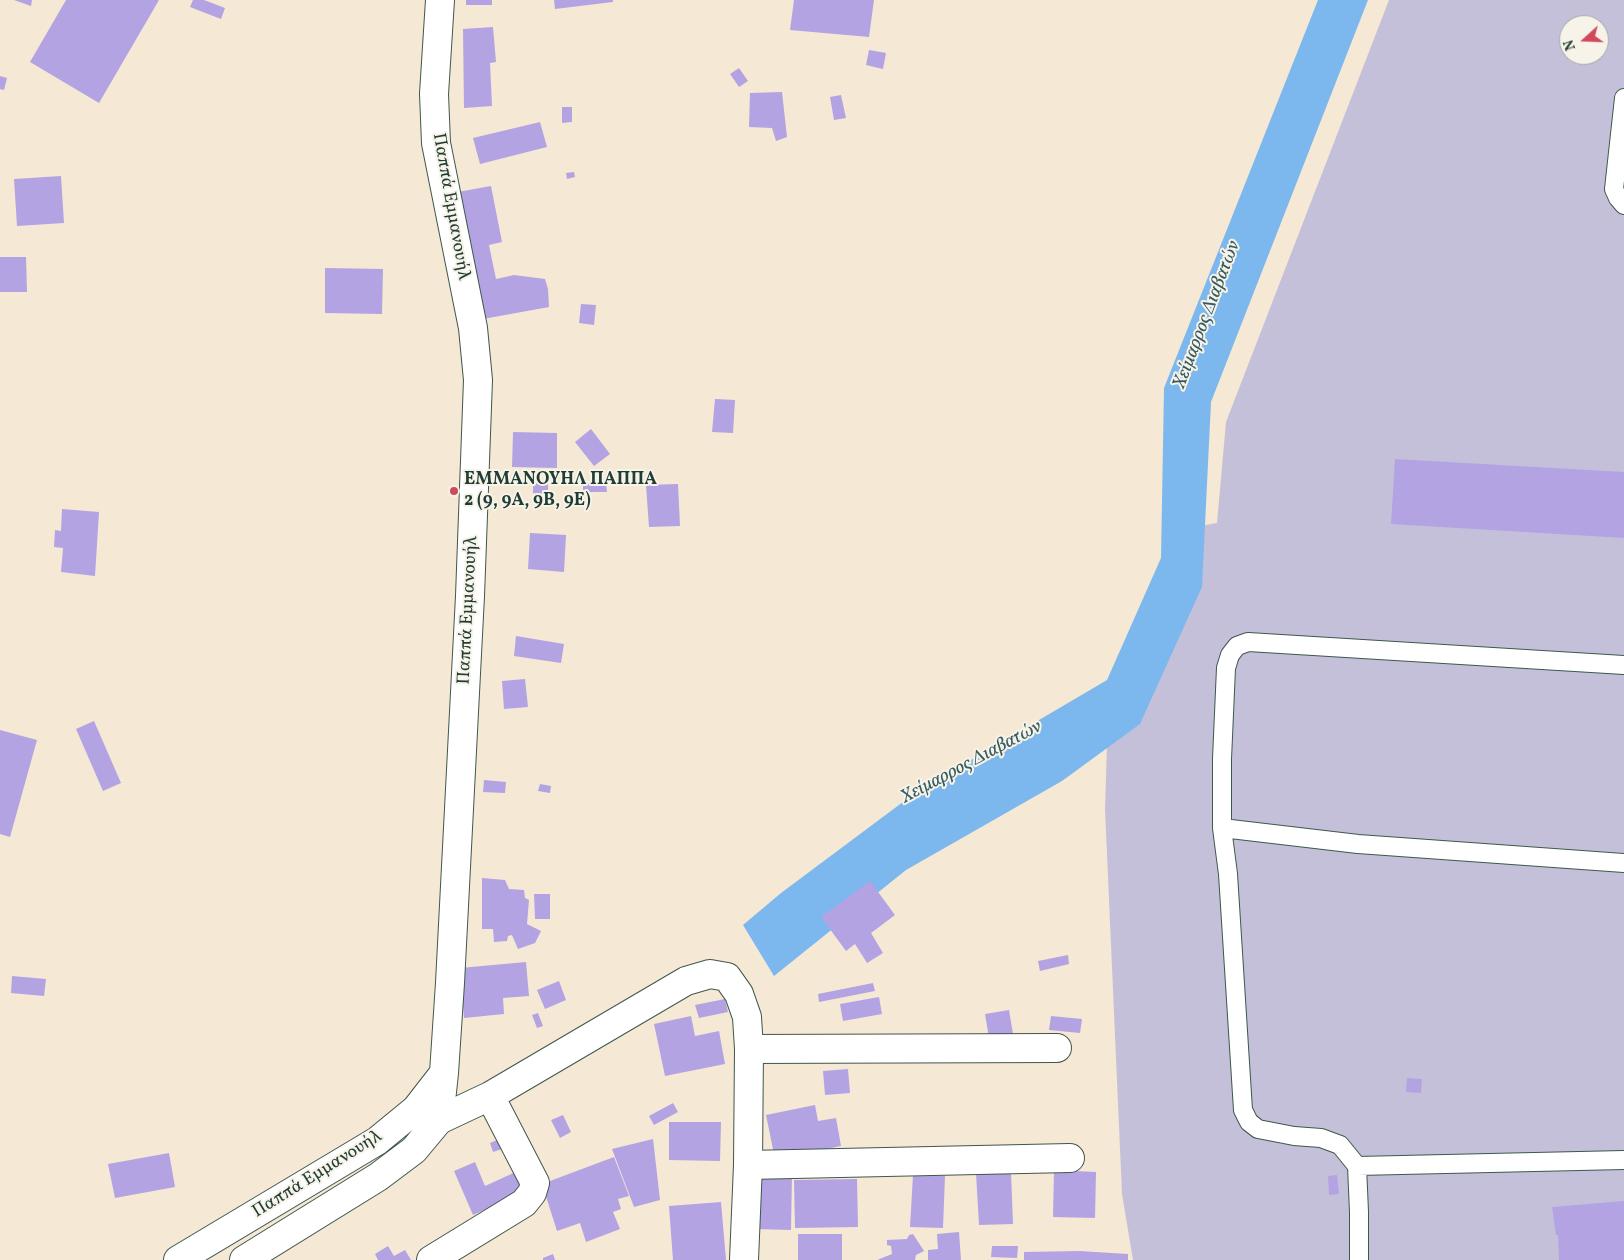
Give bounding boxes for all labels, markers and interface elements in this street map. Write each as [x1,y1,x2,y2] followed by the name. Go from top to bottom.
[1559,15,1609,65] north arrow
[1560,37,1581,53] text: N
[426,132,474,282] street label: Παππά Εμμανουήλ
[1169,238,1247,392] water label: Χείμαρρος Διαβατών
[464,470,657,512] place label: ΕΜΜΑΝΟΥΗΛ ΠΑΠΠΑ 2 (9, 9Α, 9Β, 9Ε)
[448,485,460,497] marker: ΕΜΜΑΝΟΥΗΛ ΠΑΠΠΑ 2 (9, 9Α, 9Β, 9Ε)
[454,535,484,685] street label: Παππά Εμμανουήλ
[897,716,1047,810] water label: Χείμαρρος Διαβατών
[249,1126,387,1224] street label: Παππά Εμμανουήλ

